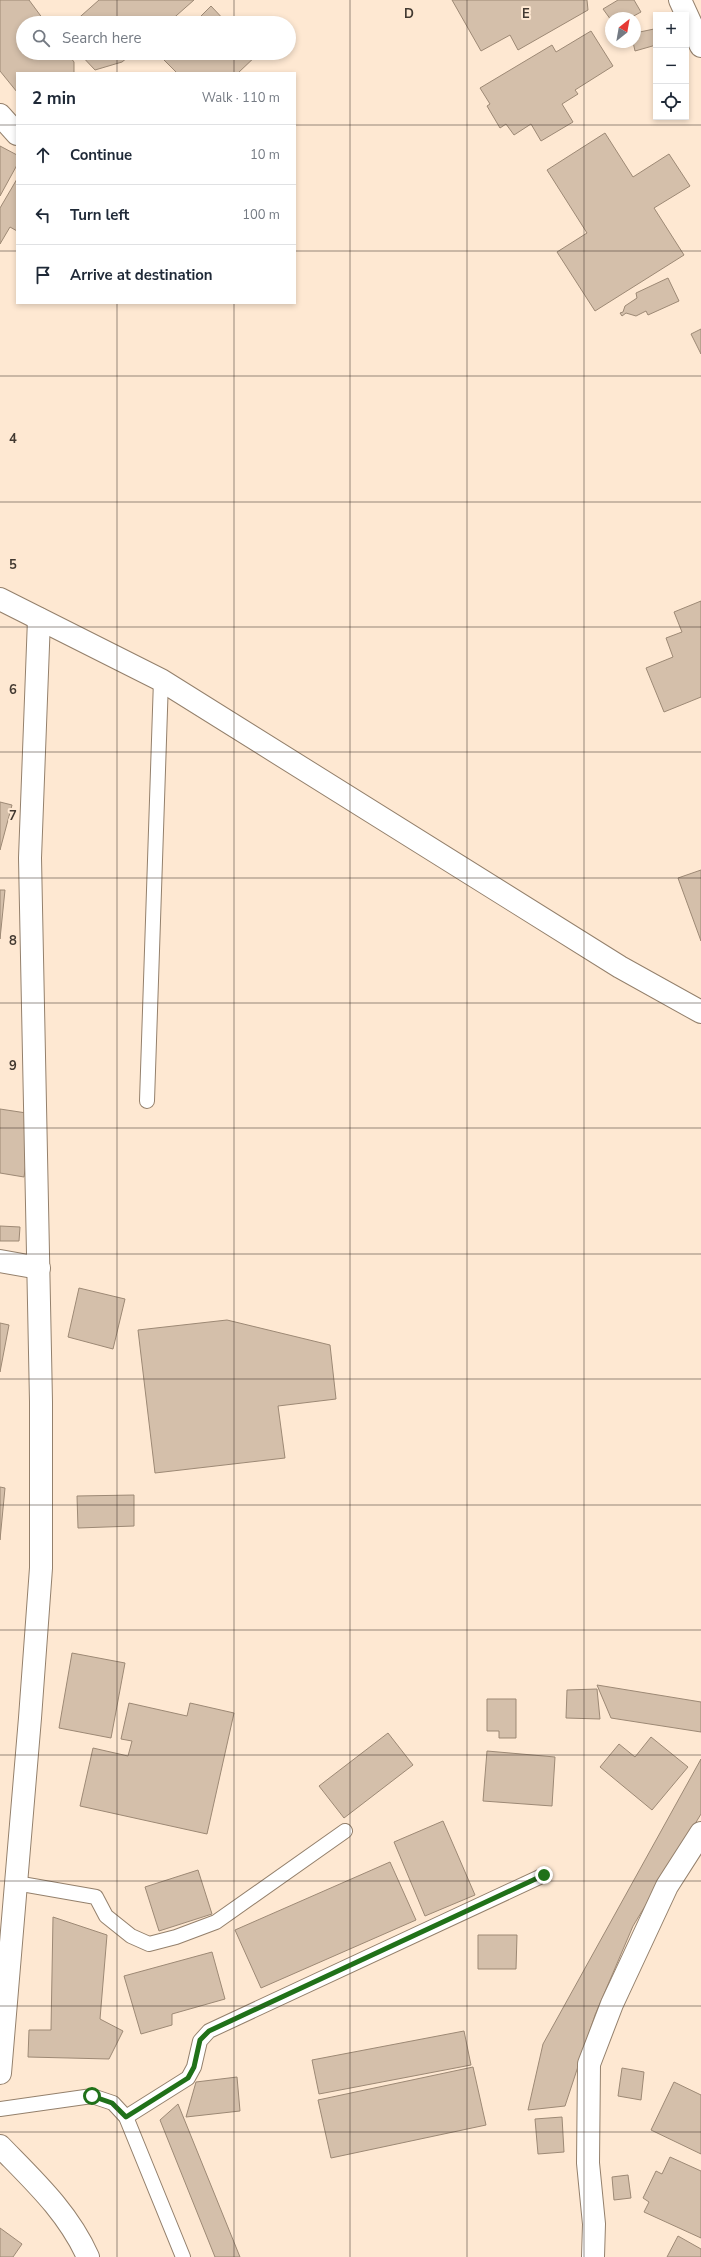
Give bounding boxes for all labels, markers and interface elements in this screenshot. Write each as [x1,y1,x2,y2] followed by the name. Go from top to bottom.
[404,5,414,23] text: D
[522,5,530,23] text: E
[605,12,641,48] north arrow
[653,12,689,120] map controls
[653,12,689,48] button: +
[16,16,296,60] search box
[30,27,52,49] icon: search
[62,28,142,48] text: Search here
[653,48,689,84] button: −
[653,84,689,120] button: locate
[32,87,76,110] text: 2 min
[202,89,280,107] text: Walk · 110 m
[32,144,54,166] icon: ahead
[70,145,132,165] text: Continue
[250,146,280,164] text: 10 m
[32,204,54,226] icon: left
[70,205,129,225] text: Turn left
[242,206,280,224] text: 100 m
[32,264,54,286] icon: arrive
[70,265,213,285] text: Arrive at destination
[9,430,17,448] text: 4
[9,556,17,574] text: 5
[9,681,17,699] text: 6
[9,807,17,825] text: 7
[9,932,17,950] text: 8
[9,1057,17,1075] text: 9
[535,1866,553,1884] route end
[83,2087,101,2105] route start

